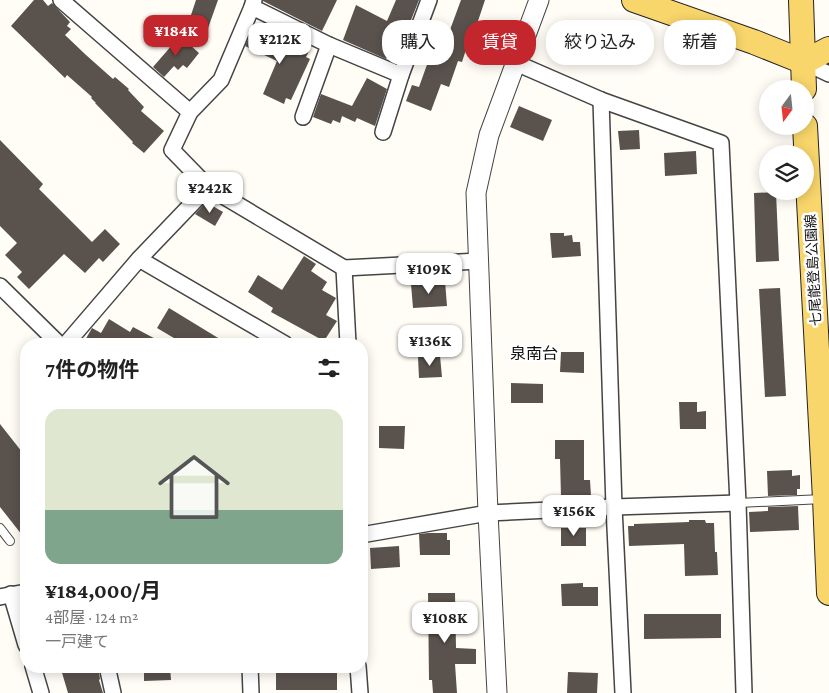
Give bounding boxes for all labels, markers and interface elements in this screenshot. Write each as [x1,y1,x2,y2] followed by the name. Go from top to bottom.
[141,15,211,57] pin: ¥184K
[382,20,454,65] chip: 購入
[464,20,536,65] chip: 賃貸
[546,20,654,65] chip: 絞り込み
[664,20,736,65] chip: 新着
[154,22,198,39] text: ¥184K
[245,22,315,65] pin: ¥212K
[259,30,301,47] text: ¥212K
[759,80,814,135] north arrow
[759,80,814,200] map controls
[759,145,814,200] button: layers
[175,172,245,214] pin: ¥242K
[188,179,232,196] text: ¥242K
[802,214,824,326] street label: 七尾能登島公園線
[394,252,464,295] pin: ¥109K
[407,260,451,277] text: ¥109K
[395,324,465,367] pin: ¥136K
[409,332,451,349] text: ¥136K
[510,345,558,362] district label: 泉南台
[315,354,343,382] icon: filters
[45,358,139,382] text: 7件の物件
[149,442,239,532] icon: home
[539,494,609,537] pin: ¥156K
[553,502,595,519] text: ¥156K
[45,579,161,603] text: ¥184,000/月
[410,602,480,644] pin: ¥108K
[45,609,138,626] text: 4部屋 · 124 m²
[423,609,467,626] text: ¥108K
[45,633,109,650] text: 一戸建て

